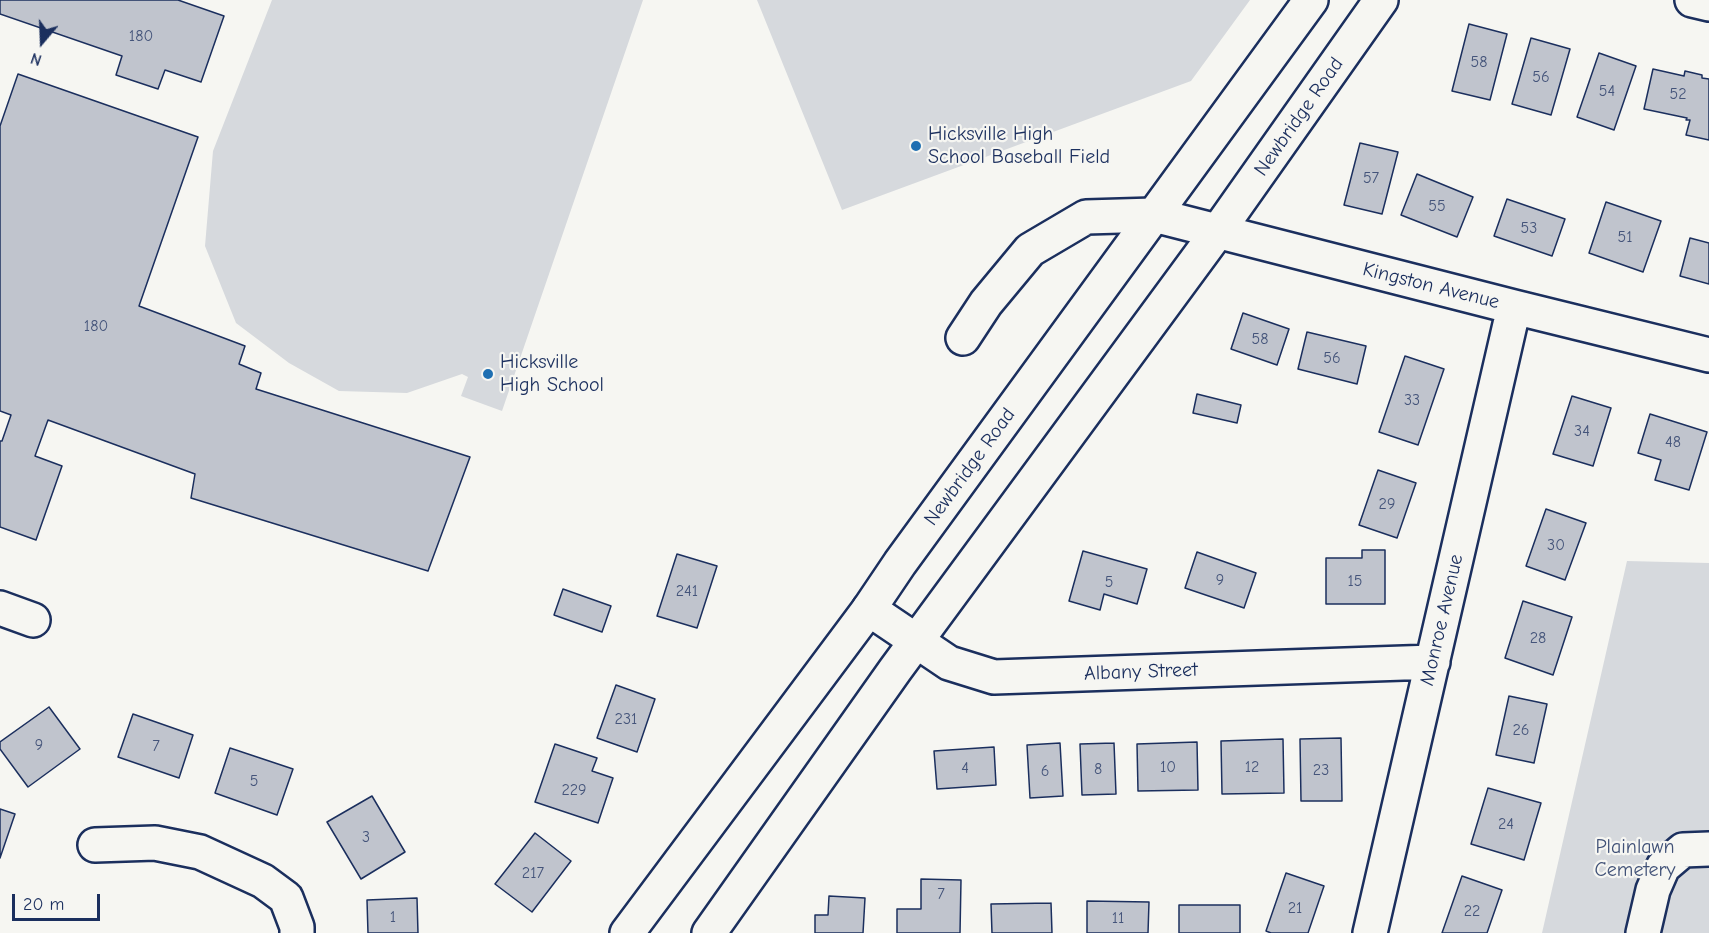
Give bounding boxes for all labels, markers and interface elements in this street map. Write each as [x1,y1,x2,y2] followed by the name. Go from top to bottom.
[12,12,72,72] north arrow
[129,26,153,46] house number: 180
[28,49,44,69] text: N
[1471,52,1487,72] house number: 58
[1249,53,1349,181] street label: Newbridge Road
[1532,67,1550,87] house number: 56
[1599,81,1615,101] house number: 54
[1669,84,1687,104] house number: 52
[928,122,1110,169] place label: Hicksville High School Baseball Field
[909,139,923,153] marker: Hicksville High School Baseball Field
[1363,168,1379,188] house number: 57
[1428,196,1446,216] house number: 55
[1521,218,1537,238] house number: 53
[1617,227,1633,247] house number: 51
[1360,257,1502,315] street label: Kingston Avenue
[84,316,108,336] house number: 180
[1252,329,1268,349] house number: 58
[1323,348,1341,368] house number: 56
[500,350,604,397] place label: Hicksville High School
[481,367,495,381] marker: Hicksville High School
[1404,390,1420,410] house number: 33
[919,404,1021,530] street label: Newbridge Road
[1574,421,1590,441] house number: 34
[1665,432,1681,452] house number: 48
[1379,494,1395,514] house number: 29
[1547,535,1565,555] house number: 30
[1415,552,1469,688] street label: Monroe Avenue
[1216,570,1224,590] house number: 9
[1347,571,1363,591] house number: 15
[1105,572,1113,592] house number: 5
[676,581,698,601] house number: 241
[1530,628,1546,648] house number: 28
[1084,658,1198,686] street label: Albany Street
[615,709,637,729] house number: 231
[1512,720,1530,740] house number: 26
[35,735,43,755] house number: 9
[152,736,160,756] house number: 7
[1160,757,1176,777] house number: 10
[1245,757,1259,777] house number: 12
[961,758,969,778] house number: 4
[1094,759,1102,779] house number: 8
[1313,760,1329,780] house number: 23
[1041,761,1049,781] house number: 6
[250,771,258,791] house number: 5
[561,780,587,800] house number: 229
[1498,814,1514,834] house number: 24
[362,827,370,847] house number: 3
[1595,835,1675,882] park label: Plainlawn Cemetery
[522,863,544,883] house number: 217
[15,882,104,920] scale bar
[937,884,945,904] house number: 7
[23,894,64,915] text: 20 m
[1288,898,1302,918] house number: 21
[1464,901,1480,921] house number: 22
[390,907,396,927] house number: 1
[1112,908,1124,928] house number: 11

